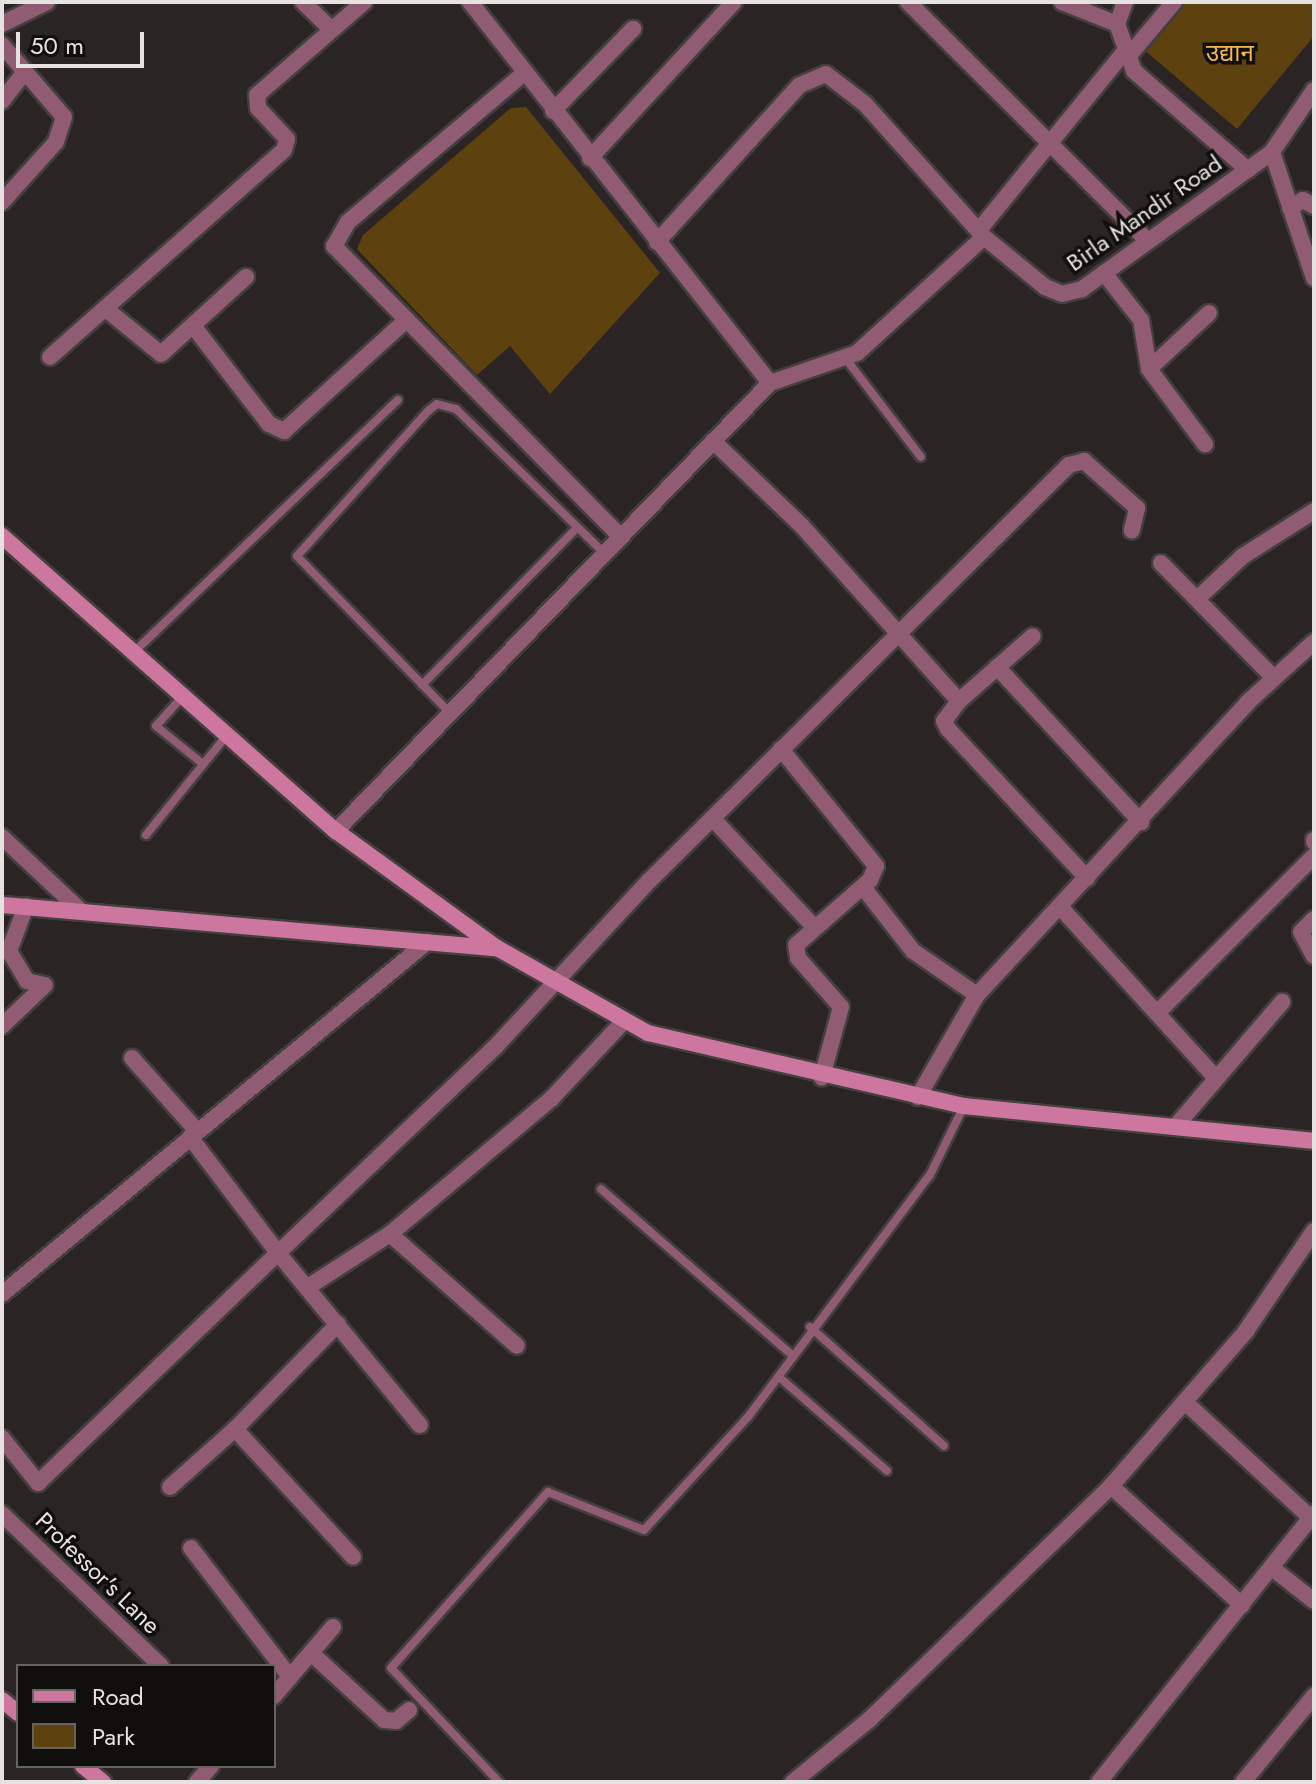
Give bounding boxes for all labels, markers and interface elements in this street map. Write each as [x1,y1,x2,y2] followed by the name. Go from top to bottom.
[20,16,148,66] scale bar
[30,28,84,63] text: 50 m
[1206,39,1254,67] park label: उद्यान
[1061,149,1227,277] street label: Birla Mandir Road
[30,1506,166,1640] street label: Professor's Lane
[16,1664,276,1768] legend
[92,1679,144,1714] text: Road
[92,1719,135,1754] text: Park

